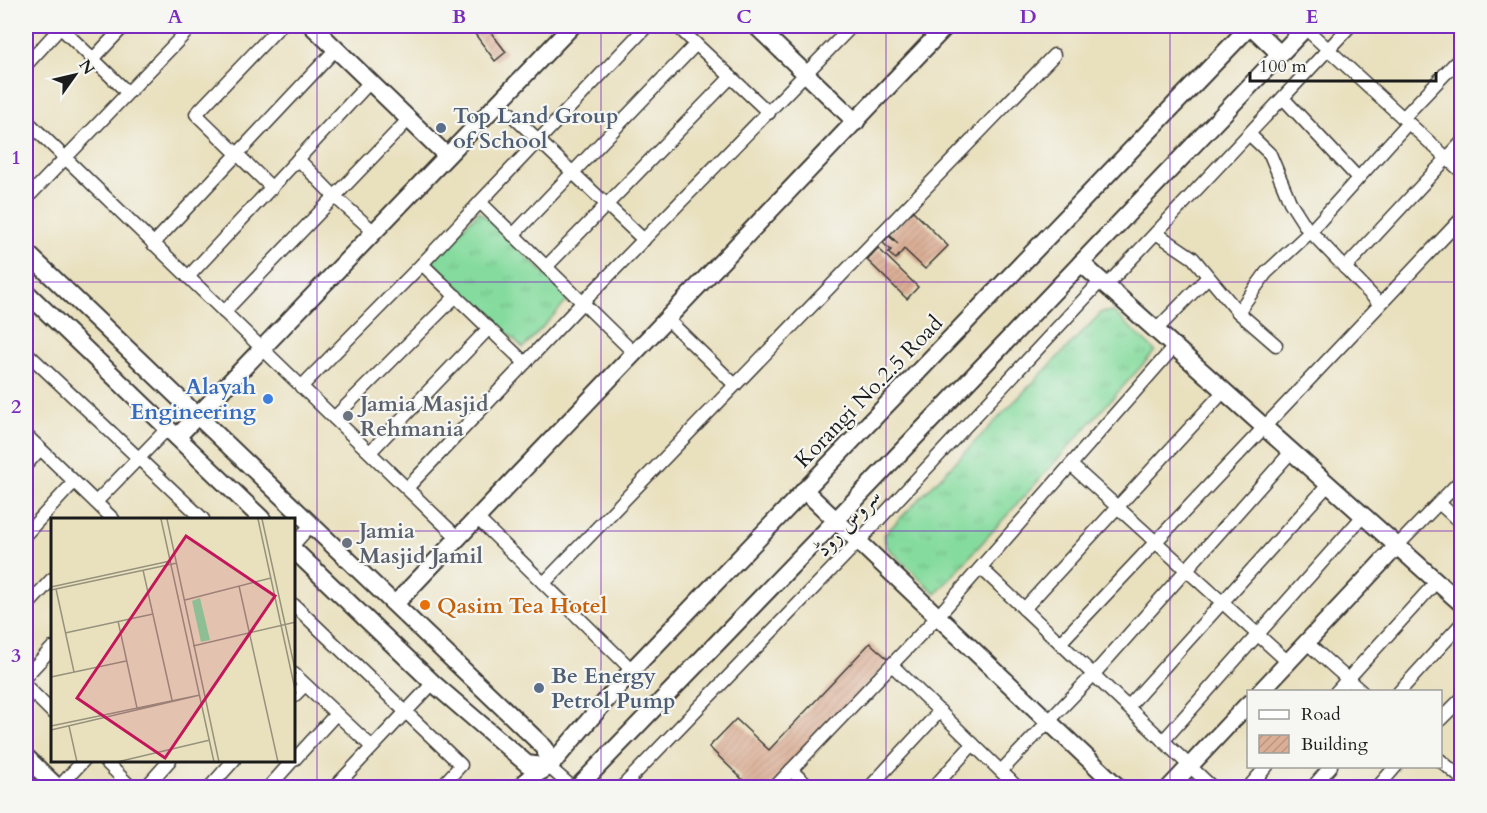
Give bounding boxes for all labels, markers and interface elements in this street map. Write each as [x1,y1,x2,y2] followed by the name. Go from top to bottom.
[167,3,183,30] text: A
[452,3,466,30] text: B
[736,3,752,30] text: C
[1019,3,1037,30] text: D
[1306,3,1318,30] text: E
[45,45,105,105] north arrow
[1250,45,1436,83] scale bar
[1259,54,1307,79] text: 100 m
[74,55,100,79] text: N
[453,101,618,156] place label: Top Land Group of School
[434,121,448,135] marker: Top Land Group of School
[11,144,21,171] text: 1
[788,309,950,475] street label: Korangi No.2.5 Road
[130,372,257,427] place label: Alayah Engineering
[357,389,489,444] place label: Jamia Masjid Rehmania
[261,392,275,406] marker: Alayah Engineering
[11,393,21,420] text: 2
[341,409,355,423] marker: Jamia Masjid Rehmania
[808,482,887,564] street label: سروس روڈ
[356,516,483,571] place label: Jamia Masjid Jamil
[51,518,296,762] inset map
[340,536,354,550] marker: Jamia Masjid Jamil
[437,591,608,621] place label: Qasim Tea Hotel
[418,598,432,612] marker: Qasim Tea Hotel
[11,642,21,669] text: 3
[551,661,676,716] place label: Be Energy Petrol Pump
[532,681,546,695] marker: Be Energy Petrol Pump
[1247,690,1442,768] legend
[1301,702,1341,727] text: Road
[1301,732,1369,757] text: Building

